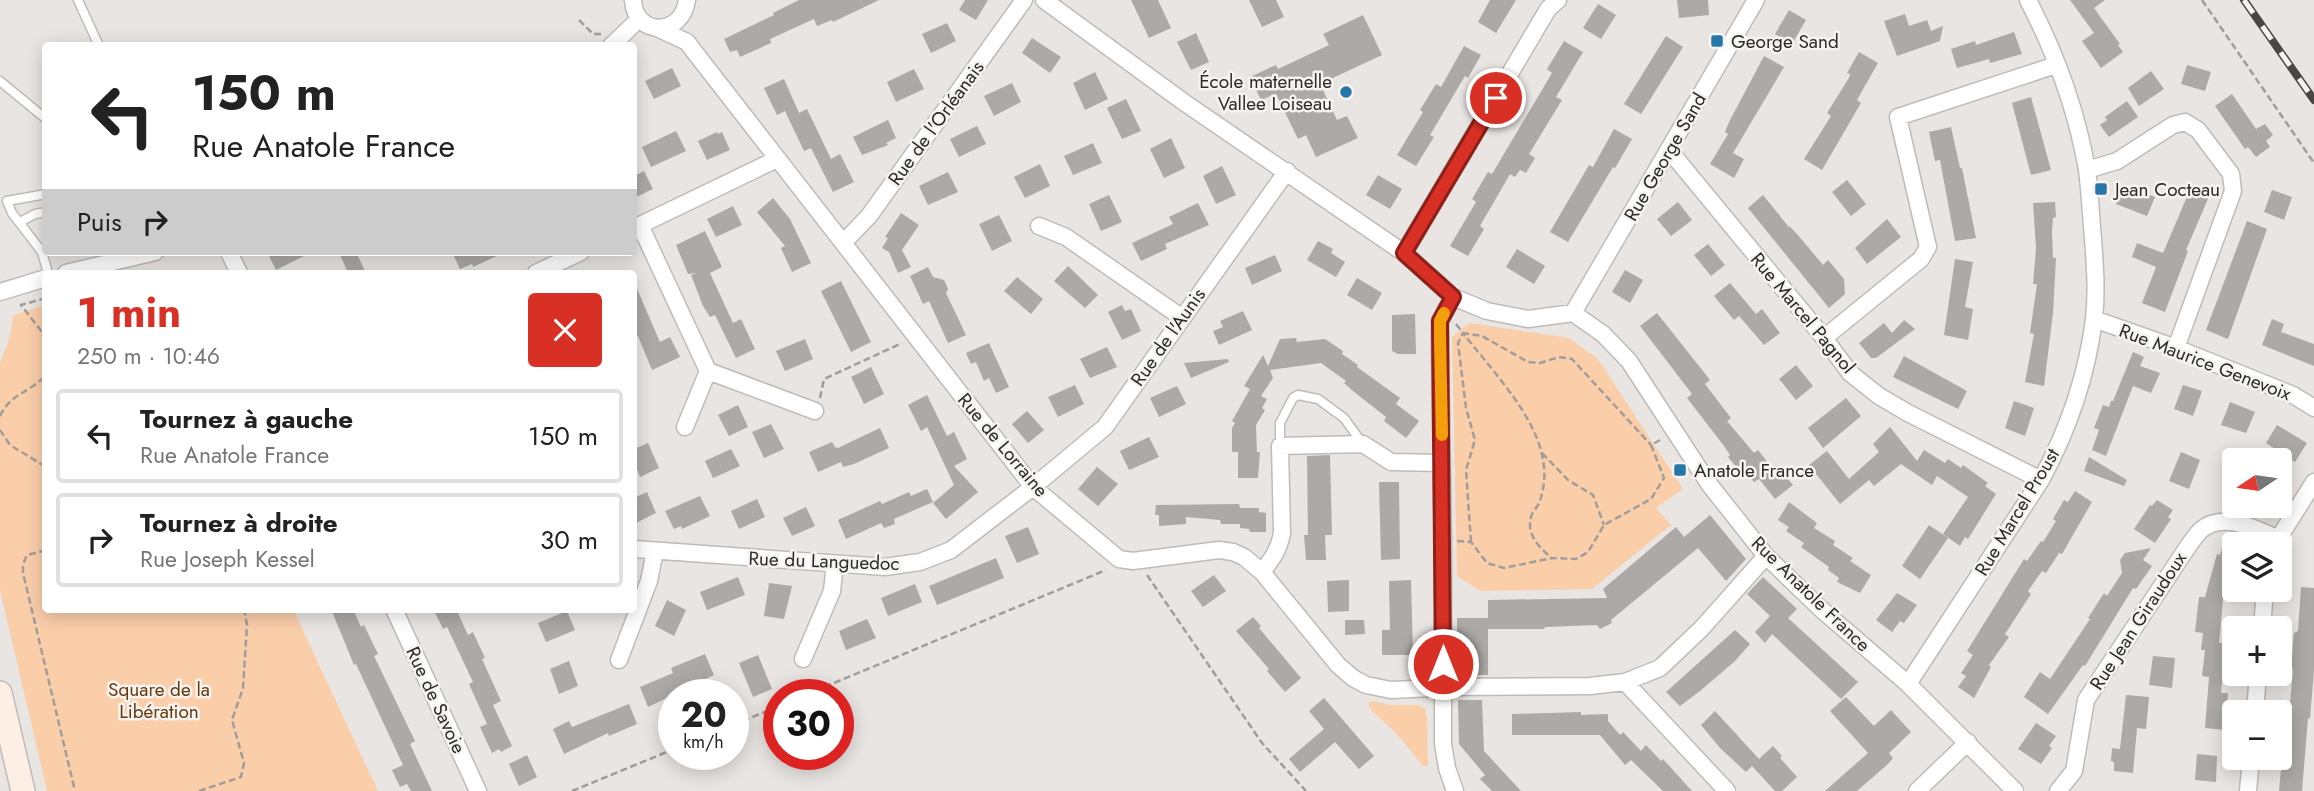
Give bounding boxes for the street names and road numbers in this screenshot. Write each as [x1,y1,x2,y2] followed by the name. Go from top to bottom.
[882,55,991,191] street label: Rue de l'Orléanais
[1617,88,1713,226] street label: Rue George Sand
[1744,247,1862,379] street label: Rue Marcel Pagnol
[1124,282,1212,391] street label: Rue de l'Aunis
[2115,317,2295,407] street label: Rue Maurice Genevoix
[951,387,1055,503] street label: Rue de Lorraine
[1968,443,2066,581] street label: Rue Marcel Proust
[1745,530,1877,658] street label: Rue Anatole France
[748,545,900,577] street label: Rue du Languedoc
[2083,547,2193,695] street label: Rue Jean Giraudoux
[399,642,473,758] street label: Rue de Savoie

